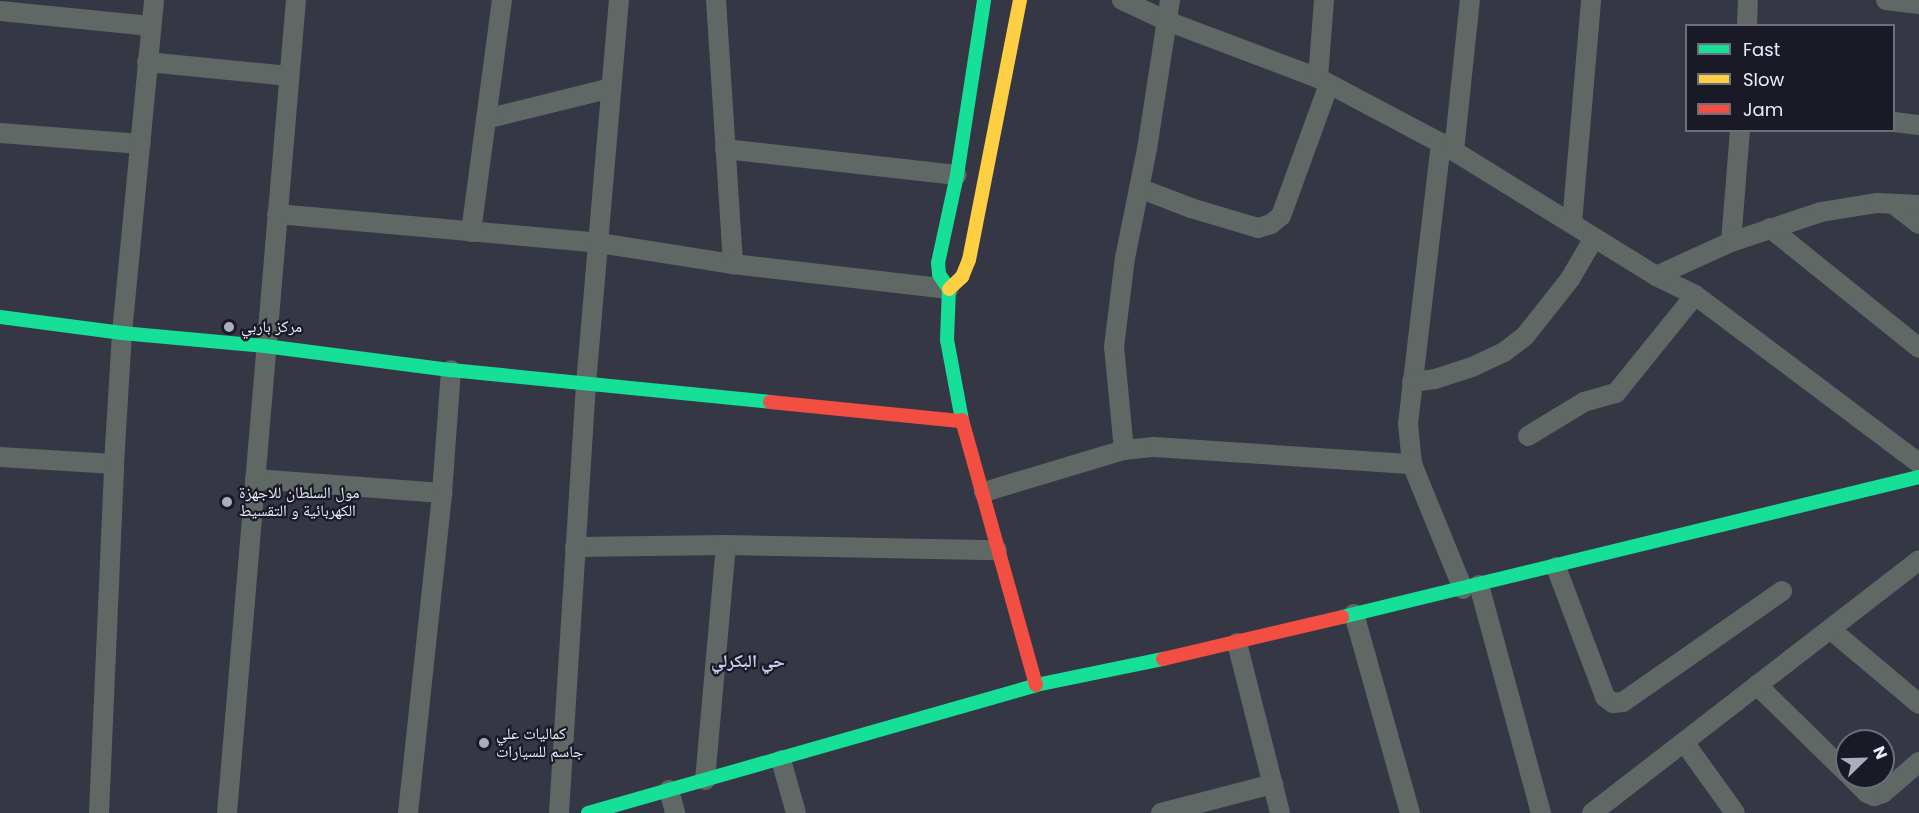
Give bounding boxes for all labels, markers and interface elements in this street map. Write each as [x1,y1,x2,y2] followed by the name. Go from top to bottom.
[1685,24,1895,132] legend
[1743,37,1780,62] text: Fast
[1743,67,1784,92] text: Slow
[1743,97,1783,122] text: Jam
[241,317,302,337] place label: مركز باربي
[222,320,236,334] marker: مركز باربي
[239,483,359,521] place label: مول السلطان للاجهزة الكهربائية و التقسيط
[220,495,234,509] marker: مول السلطان للاجهزة الكهربائية و التقسيط
[711,650,785,672] district label: حي البكرلي
[496,724,584,762] place label: كماليات علي جاسم للسيارات
[1835,729,1895,789] north arrow
[477,736,491,750] marker: كماليات علي جاسم للسيارات
[1867,743,1893,763] text: N

